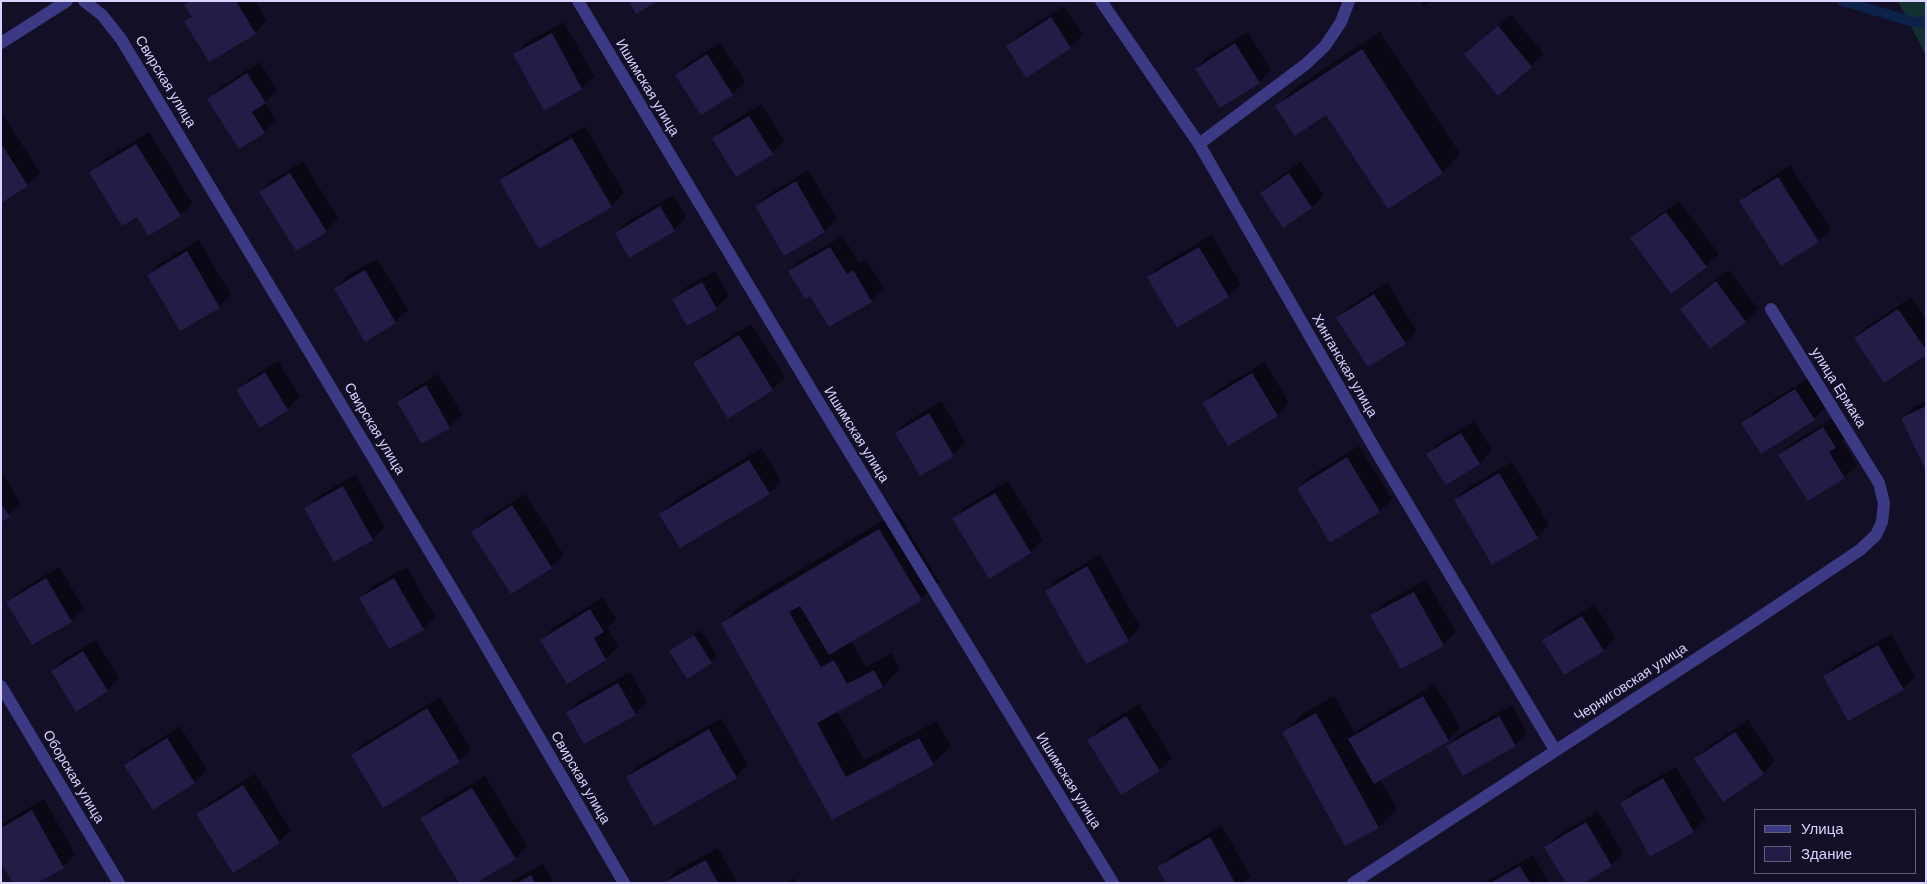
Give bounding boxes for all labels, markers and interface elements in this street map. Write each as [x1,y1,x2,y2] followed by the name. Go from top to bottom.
[131,33,199,131] street label: Свирская улица
[612,37,682,139] street label: Ишимская улица
[1308,311,1380,421] street label: Хинганская улица
[1807,345,1869,431] street label: улица Ермака
[340,380,408,478] street label: Свирская улица
[820,384,892,486] street label: Ишимская улица
[1571,640,1691,726] street label: Черниговская улица
[39,727,107,827] street label: Оборская улица
[547,729,613,827] street label: Свирская улица
[1032,730,1104,832] street label: Ишимская улица
[1754,809,1917,874] legend
[1801,819,1844,839] text: Улица
[1801,844,1852,864] text: Здание

